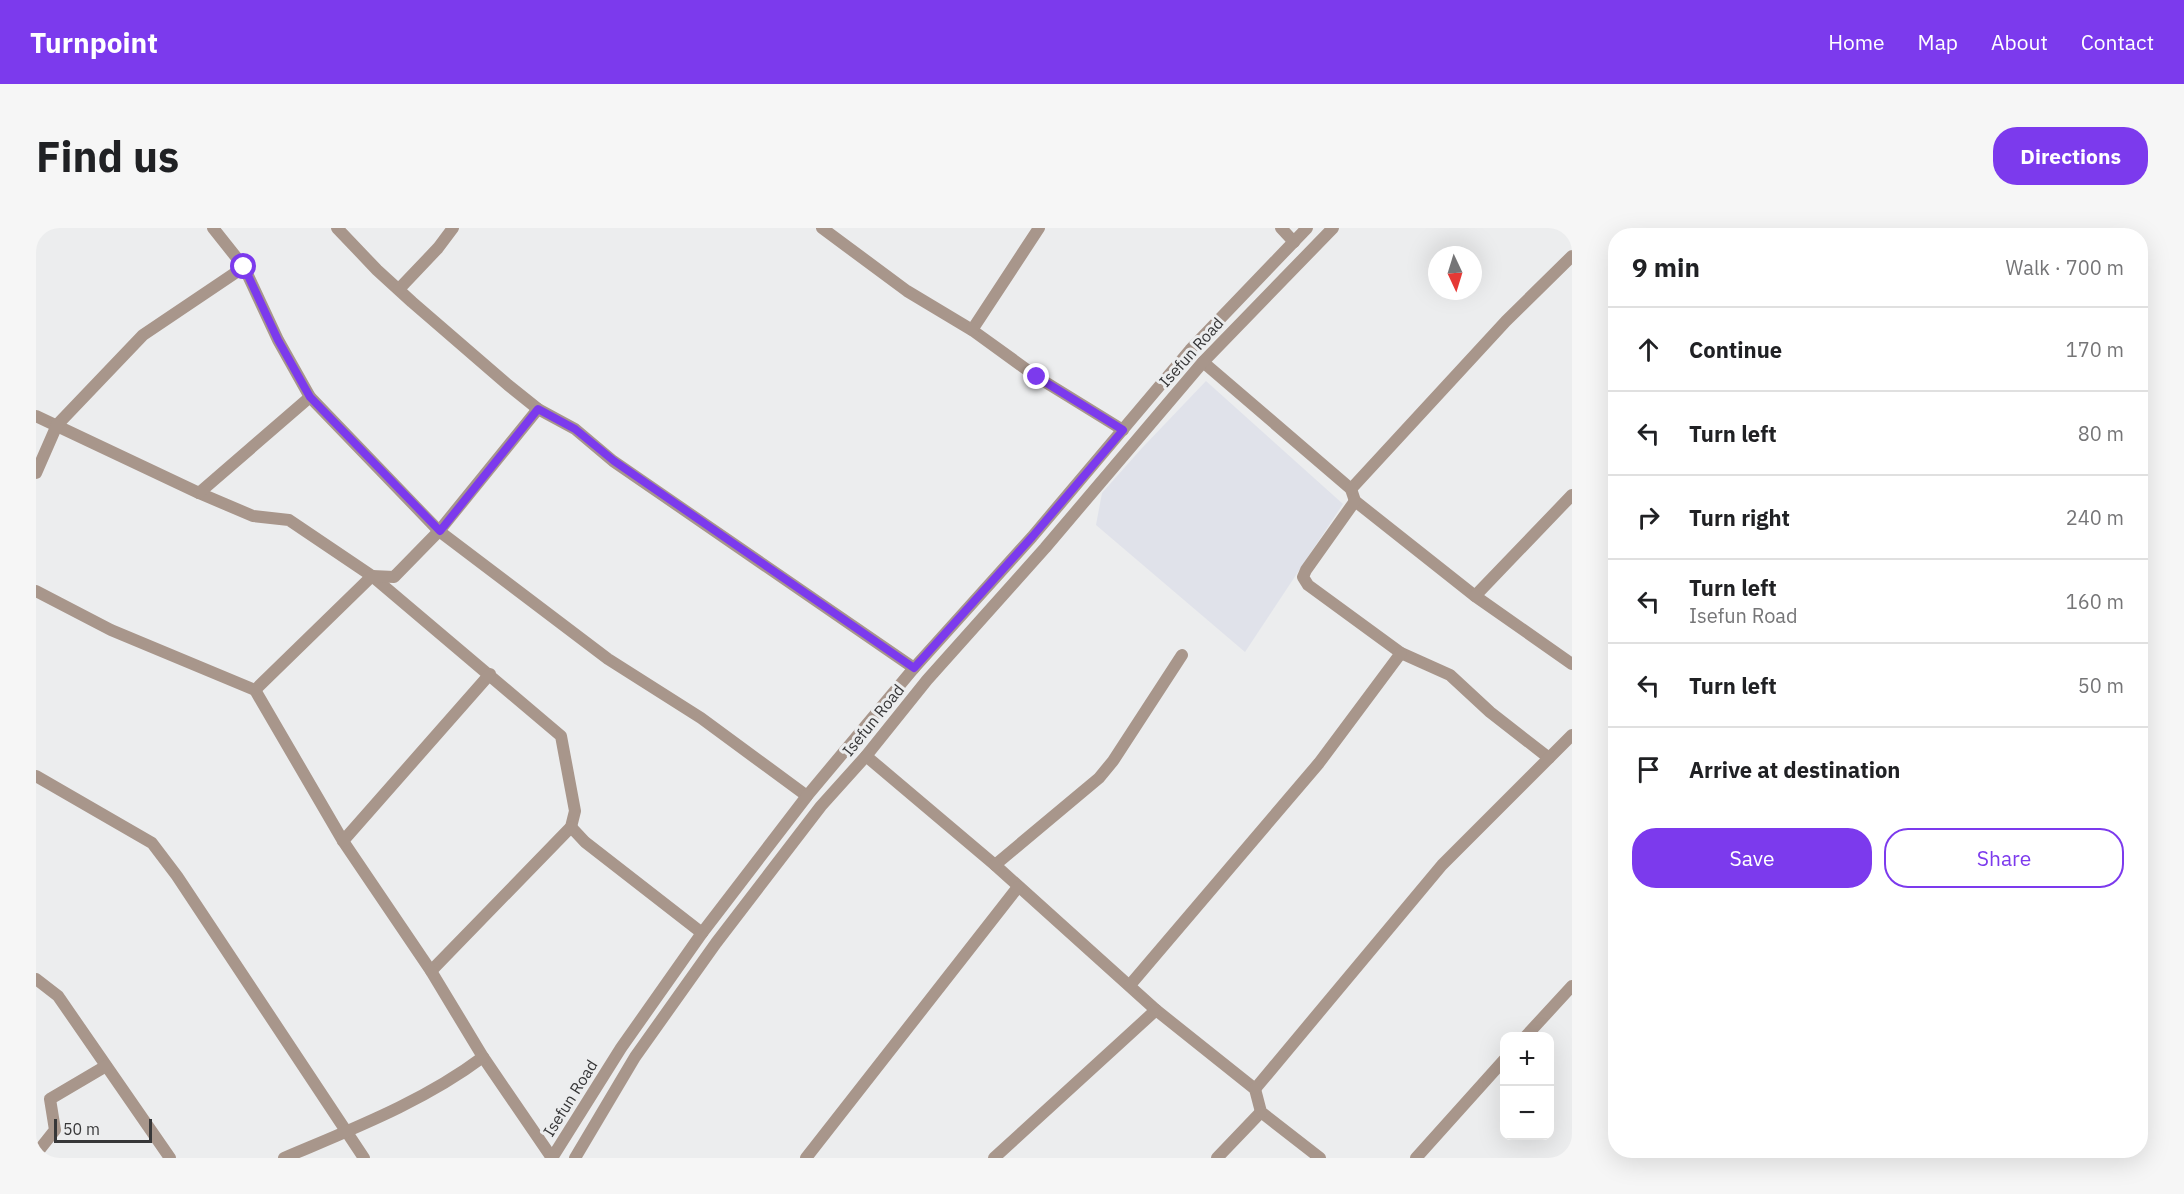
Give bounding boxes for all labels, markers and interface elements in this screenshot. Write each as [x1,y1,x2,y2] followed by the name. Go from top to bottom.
[30,24,158,61] text: Turnpoint
[1828,28,1885,56] text: Home
[1918,28,1958,56] text: Map
[1991,28,2048,56] text: About
[2081,28,2154,56] text: Contact
[1993,127,2148,185] button: Directions
[36,129,179,184] text: Find us
[1428,246,1482,300] north arrow
[1632,250,1700,284] text: 9 min
[230,253,256,279] route start
[2006,254,2124,281] text: Walk · 700 m
[1154,313,1228,391] street label: Isefun Road
[1632,333,1665,366] icon: ahead
[1689,335,1782,364] text: Continue
[2066,336,2124,363] text: 170 m
[1023,363,1049,389] route end
[1632,417,1665,450] icon: left
[1689,419,1777,448] text: Turn left
[2078,420,2124,447] text: 80 m
[1632,501,1665,534] icon: right
[1689,503,1790,532] text: Turn right
[2066,504,2124,531] text: 240 m
[1689,573,1777,602] text: Turn left
[1632,585,1665,618] icon: left
[2066,588,2124,615] text: 160 m
[1689,602,1798,629] text: Isefun Road
[1632,669,1665,702] icon: left
[1689,671,1777,700] text: Turn left
[2078,672,2124,699] text: 50 m
[838,680,908,760] street label: Isefun Road
[1632,753,1665,786] icon: arrive
[1689,755,1900,784] text: Arrive at destination
[1632,828,1872,888] button: Save
[1884,828,2124,888] button: Share
[1500,1032,1554,1140] map controls
[1500,1032,1554,1086] button: +
[538,1056,602,1140] street label: Isefun Road
[1500,1086,1554,1140] button: −
[54,1116,152,1144] scale bar
[63,1119,100,1139] text: 50 m

